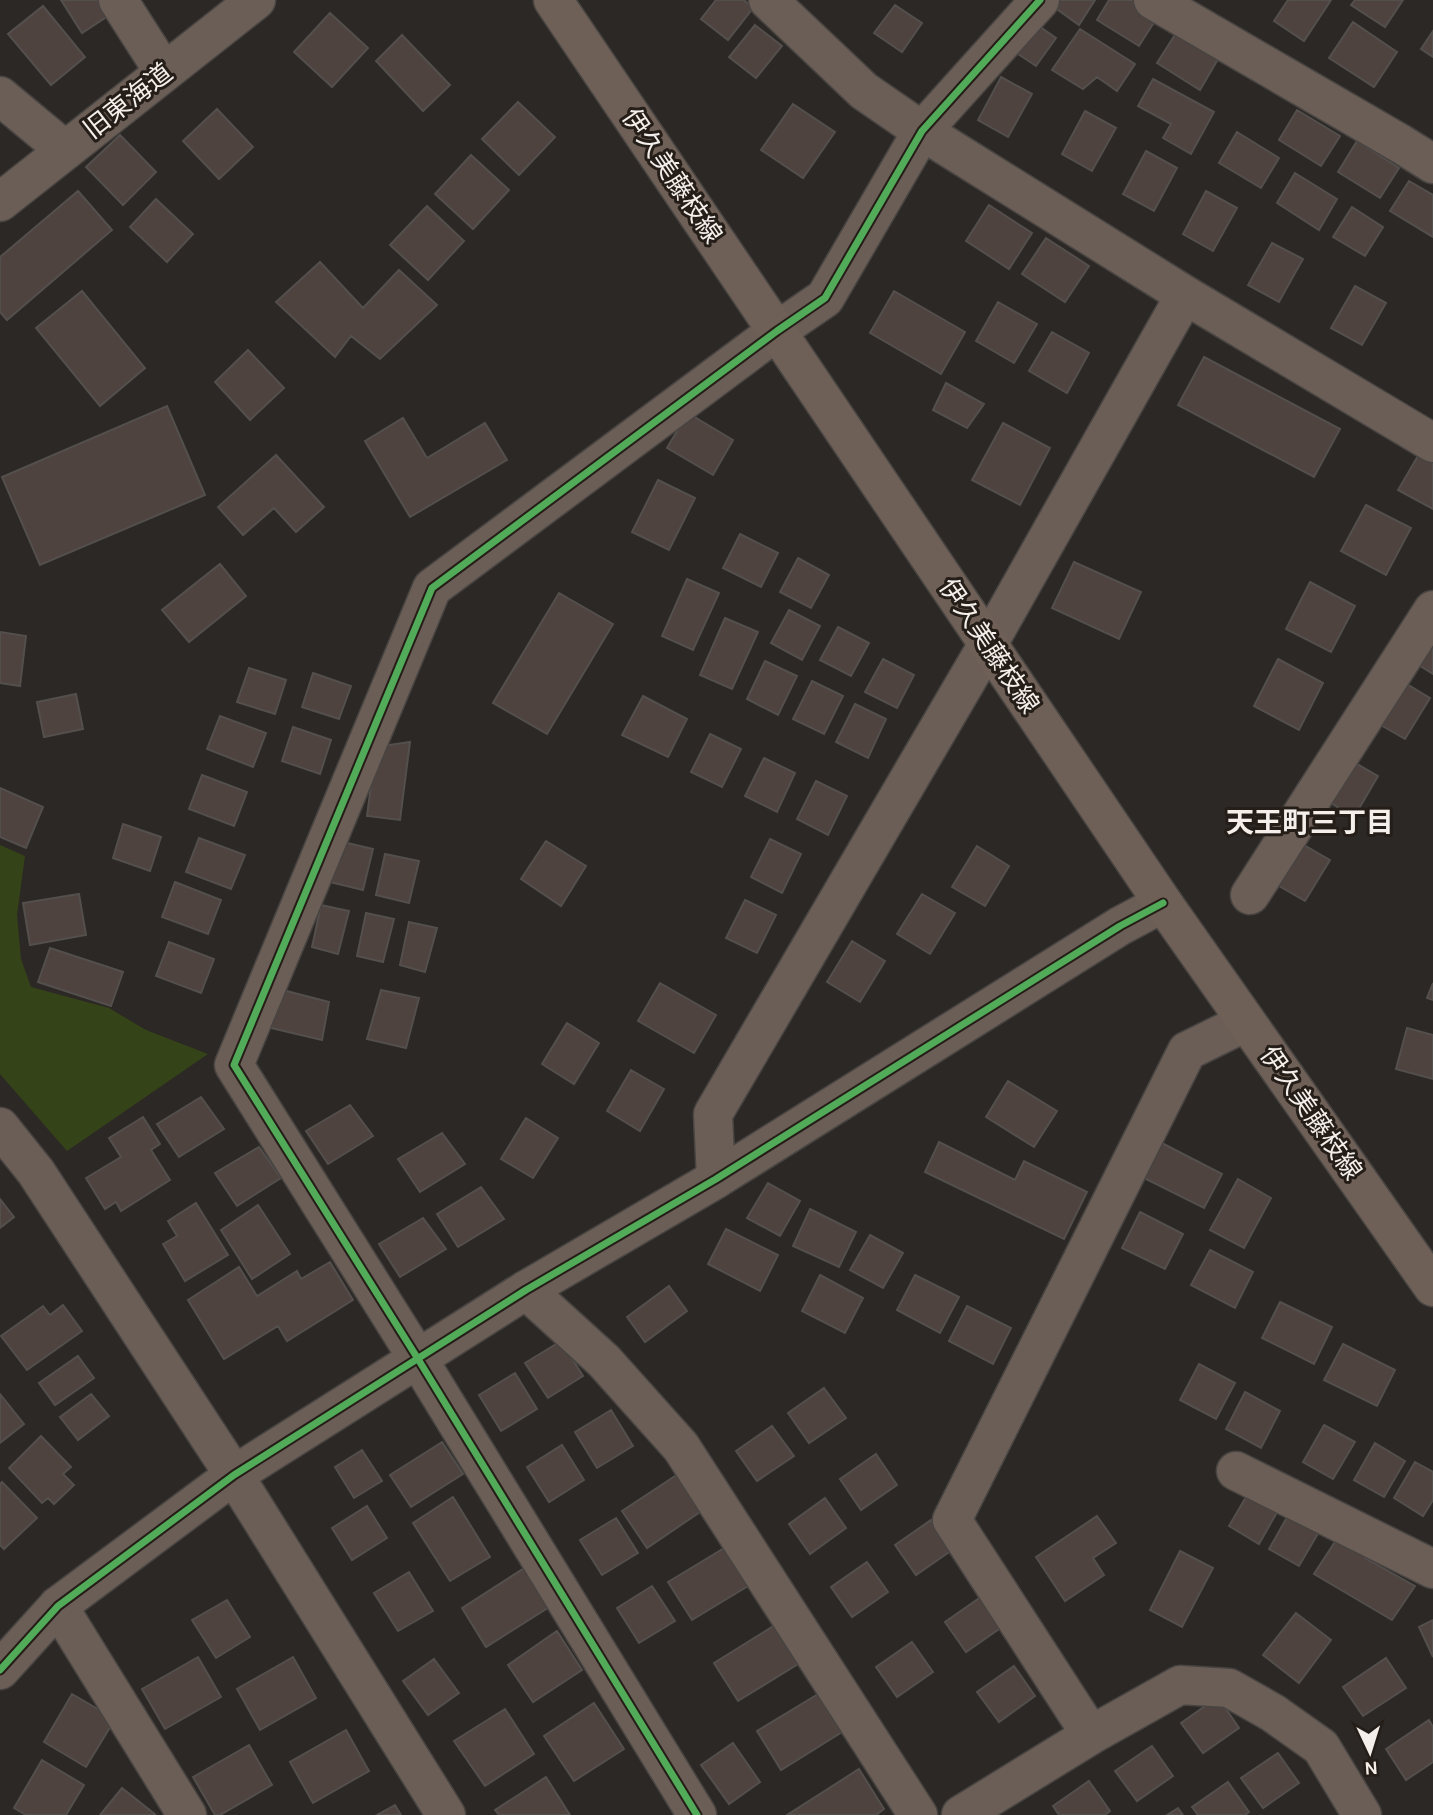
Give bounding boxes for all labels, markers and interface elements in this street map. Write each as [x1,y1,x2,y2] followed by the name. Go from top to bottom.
[77,57,179,145] street label: 旧東海道
[616,103,728,249] street label: 伊久美藤枝線
[933,573,1045,719] street label: 伊久美藤枝線
[1226,806,1394,839] district label: 天王町三丁目
[1254,1040,1368,1186] street label: 伊久美藤枝線
[1335,1717,1405,1787] north arrow
[1364,1757,1379,1779] text: N

